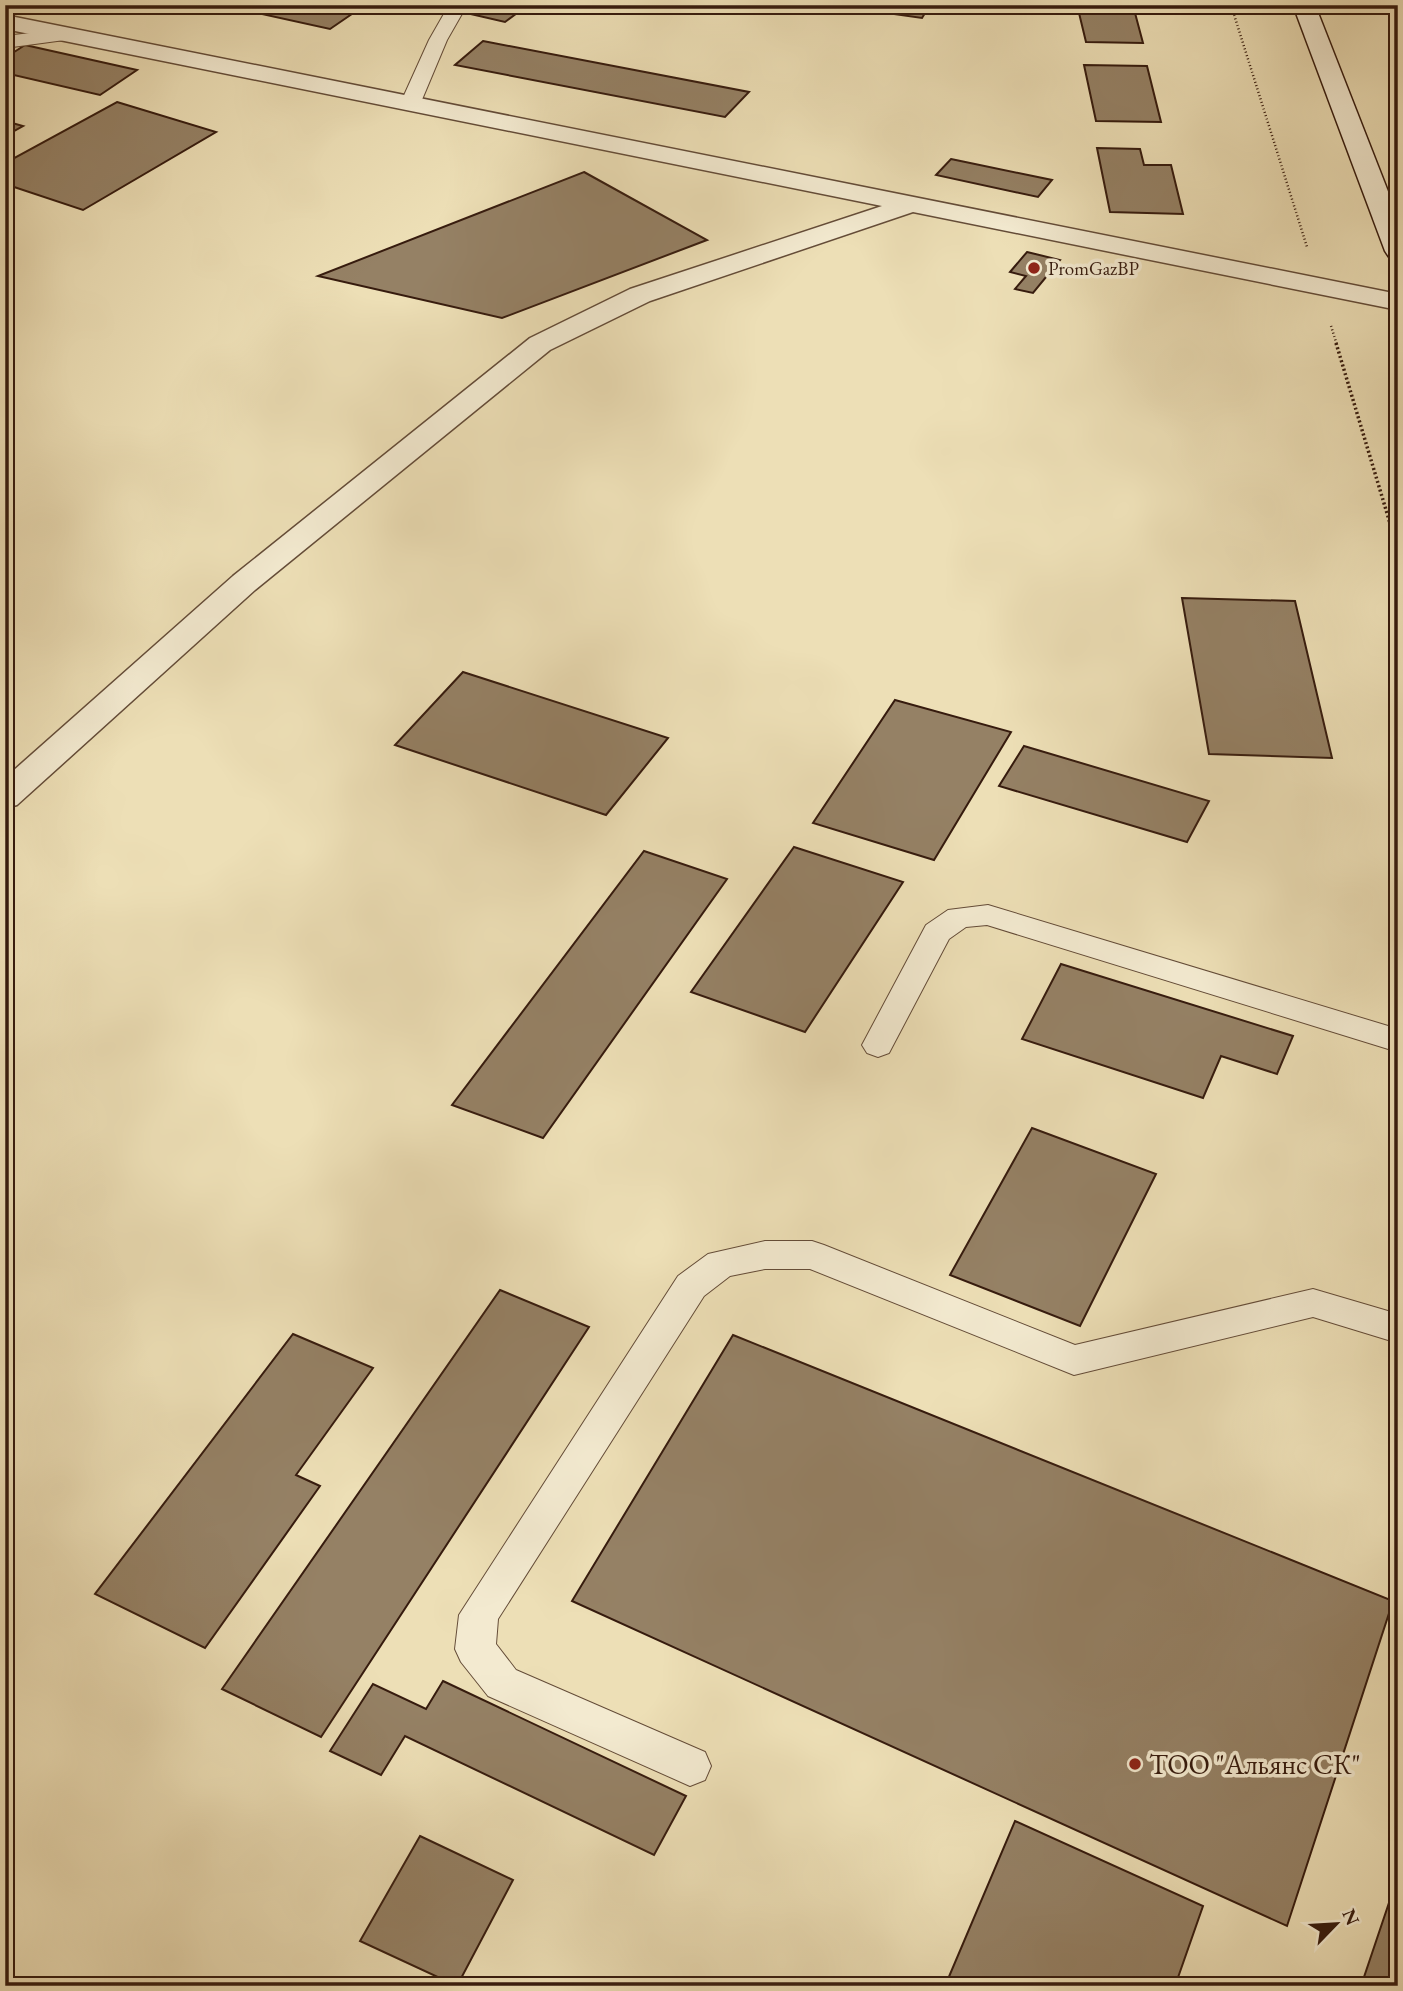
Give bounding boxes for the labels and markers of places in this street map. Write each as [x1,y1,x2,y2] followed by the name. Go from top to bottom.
[1048,256,1139,281] place label: PromGazBP
[1026,260,1042,276] marker: PromGazBP
[1149,1746,1361,1782] place label: ТОО "Альянс СК"
[1127,1756,1143,1772] marker: ТОО "Альянс СК"

